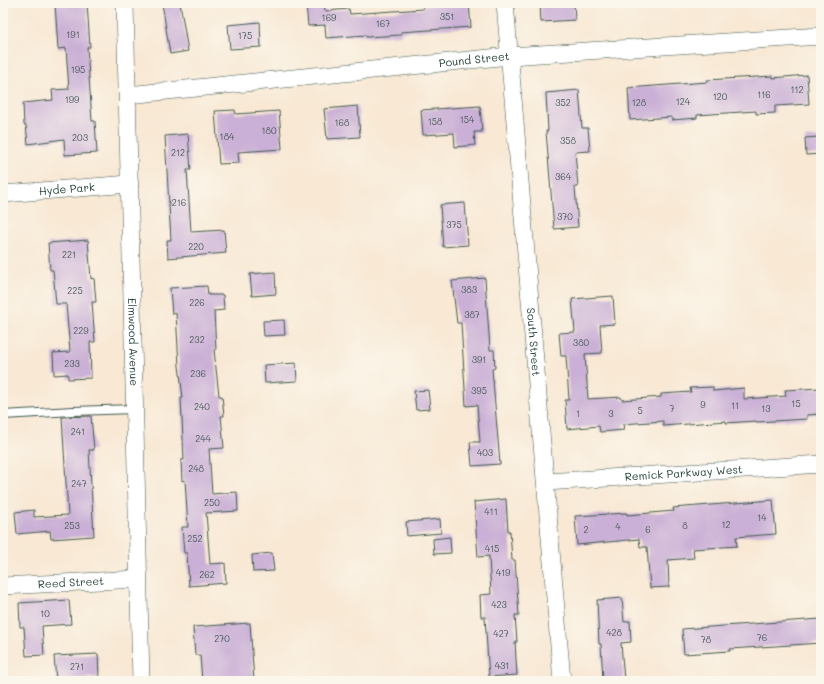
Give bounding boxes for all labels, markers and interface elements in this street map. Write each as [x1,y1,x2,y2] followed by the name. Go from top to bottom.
[440,11,454,22] house number: 351
[322,12,337,23] house number: 169
[376,18,390,29] house number: 167
[66,29,80,40] house number: 191
[238,30,252,41] house number: 175
[438,48,510,70] street label: Pound Street
[71,64,85,75] house number: 195
[790,84,804,95] house number: 112
[757,89,771,100] house number: 116
[713,91,728,102] house number: 120
[65,94,80,105] house number: 199
[676,96,691,107] house number: 124
[555,97,571,108] house number: 352
[632,97,647,108] house number: 128
[460,114,475,125] house number: 154
[428,116,443,127] house number: 158
[335,117,350,128] house number: 168
[261,125,277,136] house number: 180
[220,131,235,142] house number: 184
[72,132,88,143] house number: 203
[560,135,577,146] house number: 358
[171,147,185,158] house number: 212
[555,171,572,182] house number: 364
[38,179,95,198] street label: Hyde Park
[172,197,186,208] house number: 216
[557,211,573,222] house number: 370
[446,219,462,230] house number: 375
[188,241,204,252] house number: 220
[62,249,76,260] house number: 221
[461,284,477,295] house number: 383
[67,285,83,296] house number: 225
[189,297,205,308] house number: 226
[125,298,142,386] street label: Elmwood Avenue
[524,307,544,377] street label: South Street
[464,309,480,320] house number: 387
[73,325,89,336] house number: 229
[189,334,205,345] house number: 232
[573,337,590,348] house number: 380
[472,354,486,365] house number: 391
[64,358,80,369] house number: 233
[190,368,206,379] house number: 236
[471,385,487,396] house number: 395
[791,398,801,409] house number: 15
[700,399,706,410] house number: 9
[731,400,739,411] house number: 11
[194,401,210,412] house number: 240
[669,403,675,414] house number: 7
[761,403,771,414] house number: 13
[637,405,643,416] house number: 5
[576,408,580,419] house number: 1
[608,408,614,419] house number: 3
[71,426,85,437] house number: 241
[195,433,211,444] house number: 244
[477,447,493,458] house number: 403
[624,461,743,484] street label: Remick Parkway West
[188,463,204,474] house number: 248
[71,478,87,489] house number: 247
[204,497,220,508] house number: 250
[484,506,498,517] house number: 411
[757,512,767,523] house number: 14
[721,519,731,530] house number: 12
[64,520,80,531] house number: 253
[682,520,688,531] house number: 8
[615,521,621,532] house number: 4
[583,524,589,535] house number: 2
[645,524,651,535] house number: 6
[187,533,203,544] house number: 252
[485,543,499,554] house number: 415
[496,567,511,578] house number: 419
[199,569,215,580] house number: 262
[37,573,105,591] street label: Reed Street
[491,599,507,610] house number: 423
[40,608,50,619] house number: 10
[606,627,622,638] house number: 428
[493,628,509,639] house number: 427
[757,632,767,643] house number: 76
[214,633,230,644] house number: 270
[701,634,712,645] house number: 78
[495,660,509,671] house number: 431
[70,661,84,672] house number: 271

